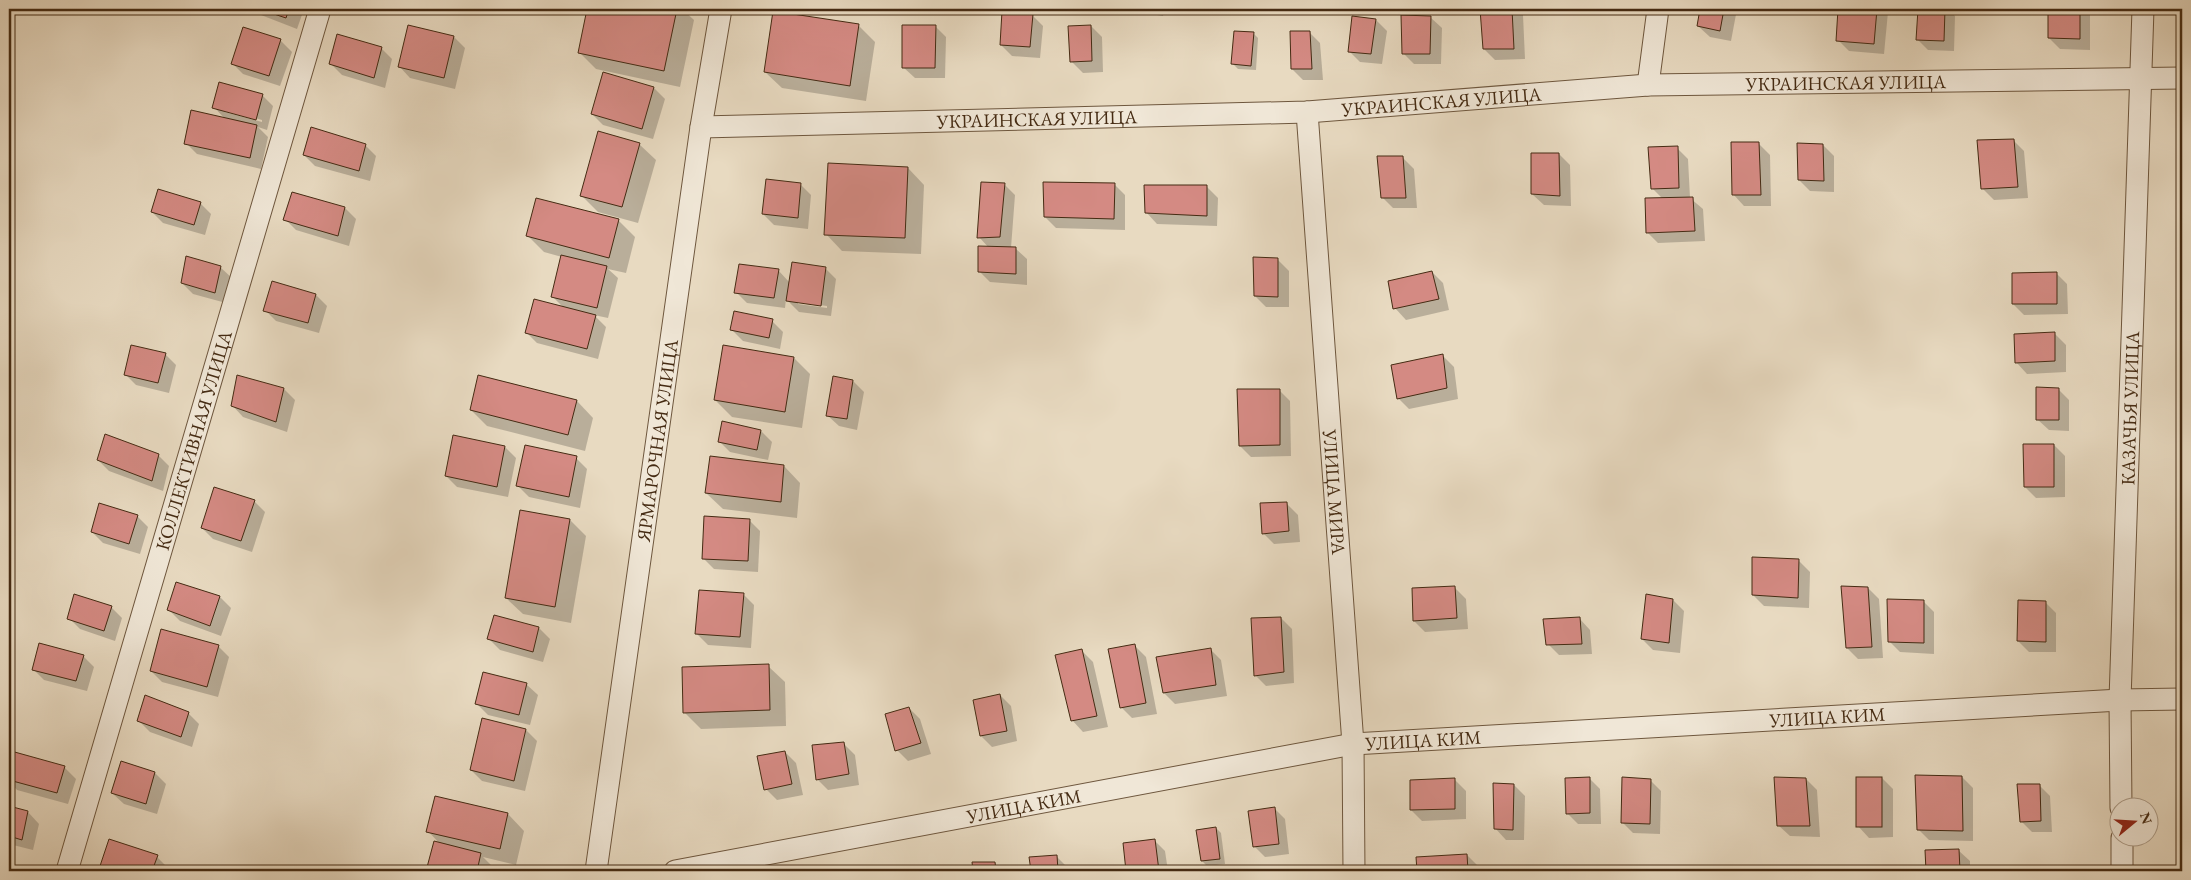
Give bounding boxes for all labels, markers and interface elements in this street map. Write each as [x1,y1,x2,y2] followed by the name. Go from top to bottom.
[1744,69,1947,97] street label: УКРАИНСКАЯ УЛИЦА
[1339,81,1543,122] street label: УКРАИНСКАЯ УЛИЦА
[935,104,1138,134] street label: УКРАИНСКАЯ УЛИЦА
[150,327,238,553] street label: КОЛЛЕКТИВНАЯ УЛИЦА
[2115,330,2145,486] street label: КАЗАЧЬЯ УЛИЦА
[631,337,684,544] street label: ЯРМАРОЧНАЯ УЛИЦА
[1317,427,1351,556] street label: УЛИЦА МИРА
[1768,701,1886,733] street label: УЛИЦА КИМ
[1363,725,1482,756] street label: УЛИЦА КИМ
[964,783,1083,829] street label: УЛИЦА КИМ
[2108,798,2158,848] north arrow
[2136,810,2157,827] text: N

